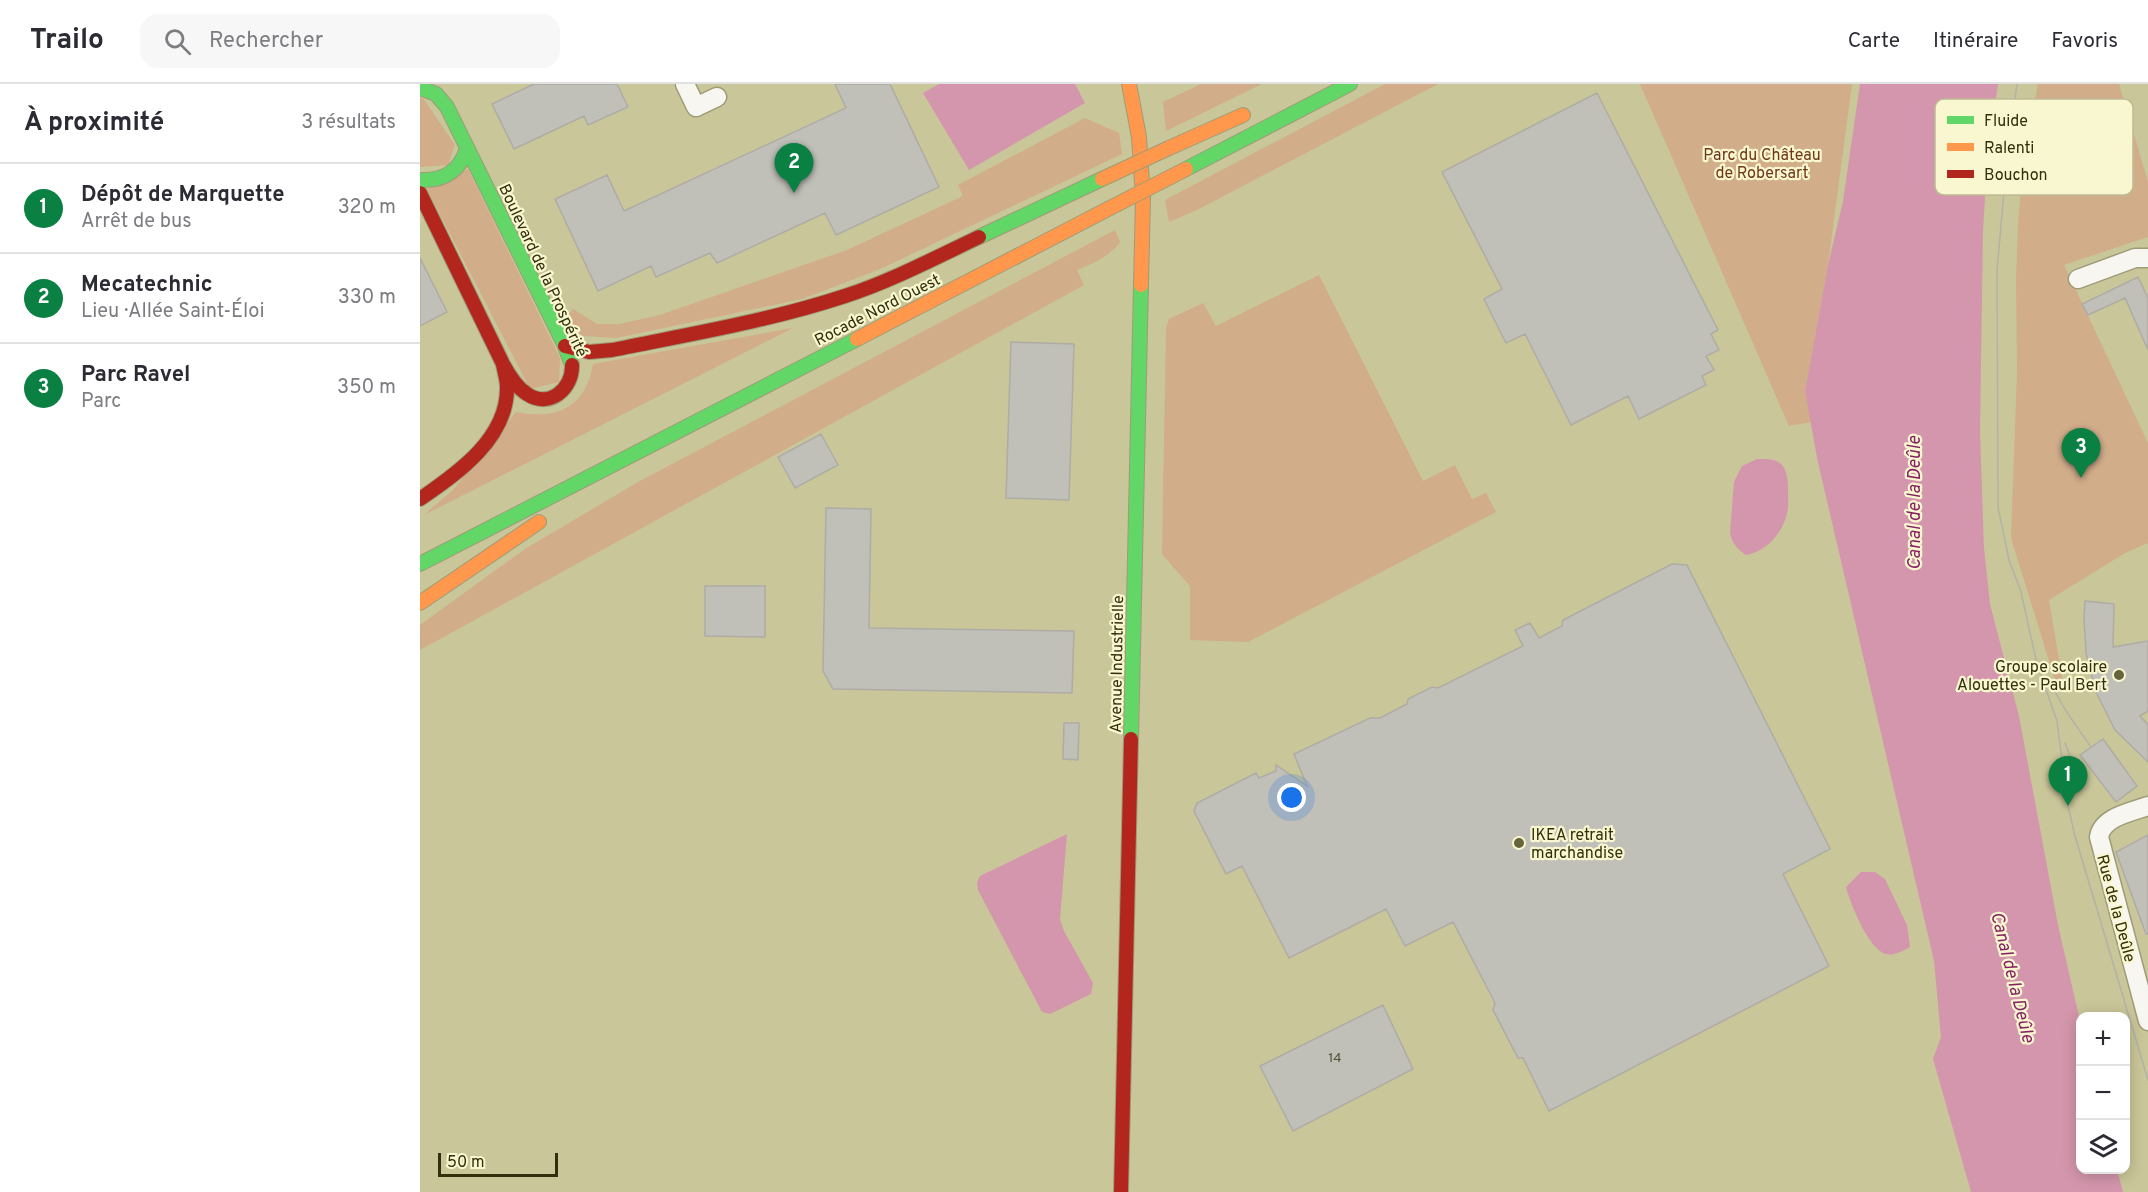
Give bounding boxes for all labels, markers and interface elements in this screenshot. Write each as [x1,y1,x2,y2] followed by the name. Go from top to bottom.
[140,14,560,68] search box
[30,23,104,59] text: Trailo
[161,25,194,58] icon: search
[209,28,323,55] text: Rechercher
[1848,28,1900,55] text: Carte
[1933,28,2018,55] text: Itinéraire
[2051,28,2118,55] text: Favoris
[1935,99,2133,195] legend
[24,107,164,140] text: À proximité
[301,110,396,136] text: 3 résultats
[1984,112,2028,132] text: Fluide
[1984,139,2034,159] text: Ralenti
[774,144,814,193] pin: 2
[1703,146,1821,184] park label: Parc du Château de Robersart
[1984,166,2048,186] text: Bouchon
[493,181,591,361] street label: Boulevard de la Prospérité
[81,182,285,209] text: Dépôt de Marquette
[40,195,48,221] text: 1
[338,195,396,221] text: 320 m
[81,209,192,235] text: Arrêt de bus
[812,270,944,351] street label: Rocade Nord Ouest
[81,272,213,299] text: Mecatechnic
[37,285,50,311] text: 2
[338,285,396,311] text: 330 m
[81,299,265,325] text: Lieu · Allée Saint-Éloi
[81,362,190,389] text: Parc Ravel
[38,375,50,401] text: 3
[337,375,396,401] text: 350 m
[81,389,121,415] text: Parc
[2062,428,2100,478] pin: 3
[1904,435,1927,570] water label: Canal de la Deûle
[1107,595,1129,733] street label: Avenue Industrielle
[1957,658,2107,696] place label: Groupe scolaire Alouettes - Paul Bert
[2112,668,2126,682] marker: Groupe scolaire Alouettes - Paul Bert
[2048,756,2088,806] pin: 1
[1277,783,1306,812] your location
[1531,826,1623,864] place label: IKEA retrait marchandise
[1512,836,1526,850] marker: IKEA retrait marchandise
[2091,853,2139,965] street label: Rue de la Deûle
[1984,910,2039,1046] water label: Canal de la Deûle
[2076,1012,2130,1174] map controls
[2076,1012,2130,1066] button: +
[1328,1050,1342,1067] house number: 14
[2076,1066,2130,1120] button: −
[2076,1120,2130,1174] button: layers
[438,1150,558,1178] scale bar
[447,1153,485,1173] text: 50 m

